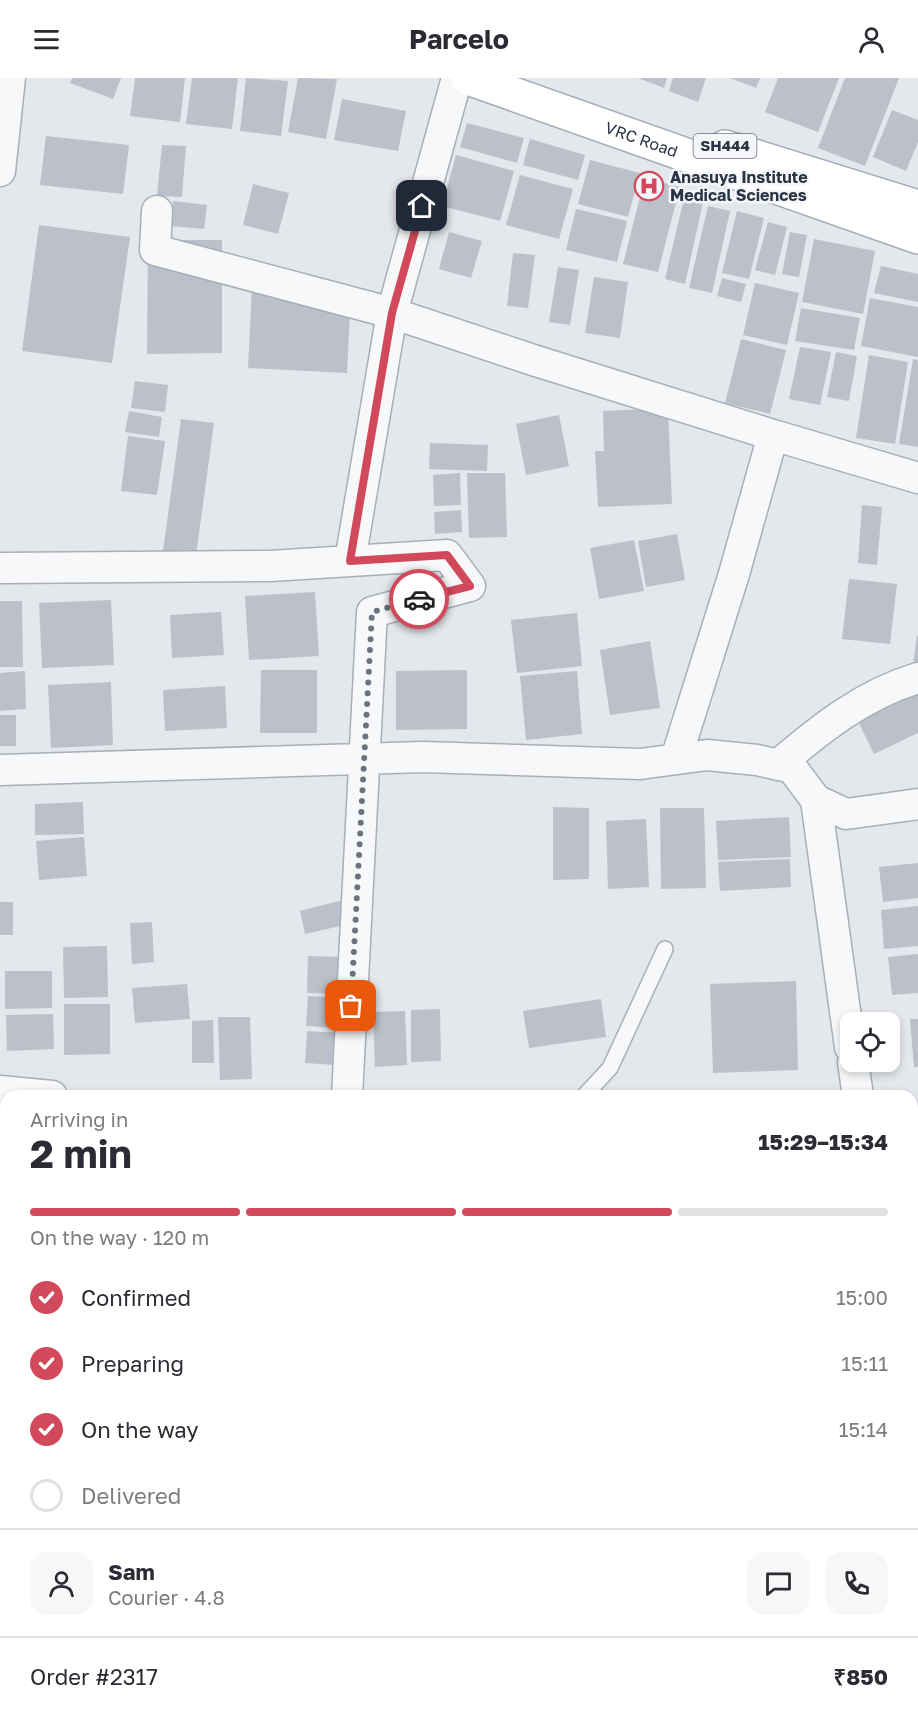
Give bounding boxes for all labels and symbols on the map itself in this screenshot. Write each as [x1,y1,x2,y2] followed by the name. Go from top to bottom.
[602,117,681,161] street label: VRC Road
[694,134,756,158] road number: SH444
[670,167,808,205] place label: Anasuya Institute Medical Sciences
[633,170,665,202] hospital icon: Anasuya Institute Medical Sciences
[396,180,447,231] pin
[389,569,449,629] courier
[325,980,376,1031] pin

